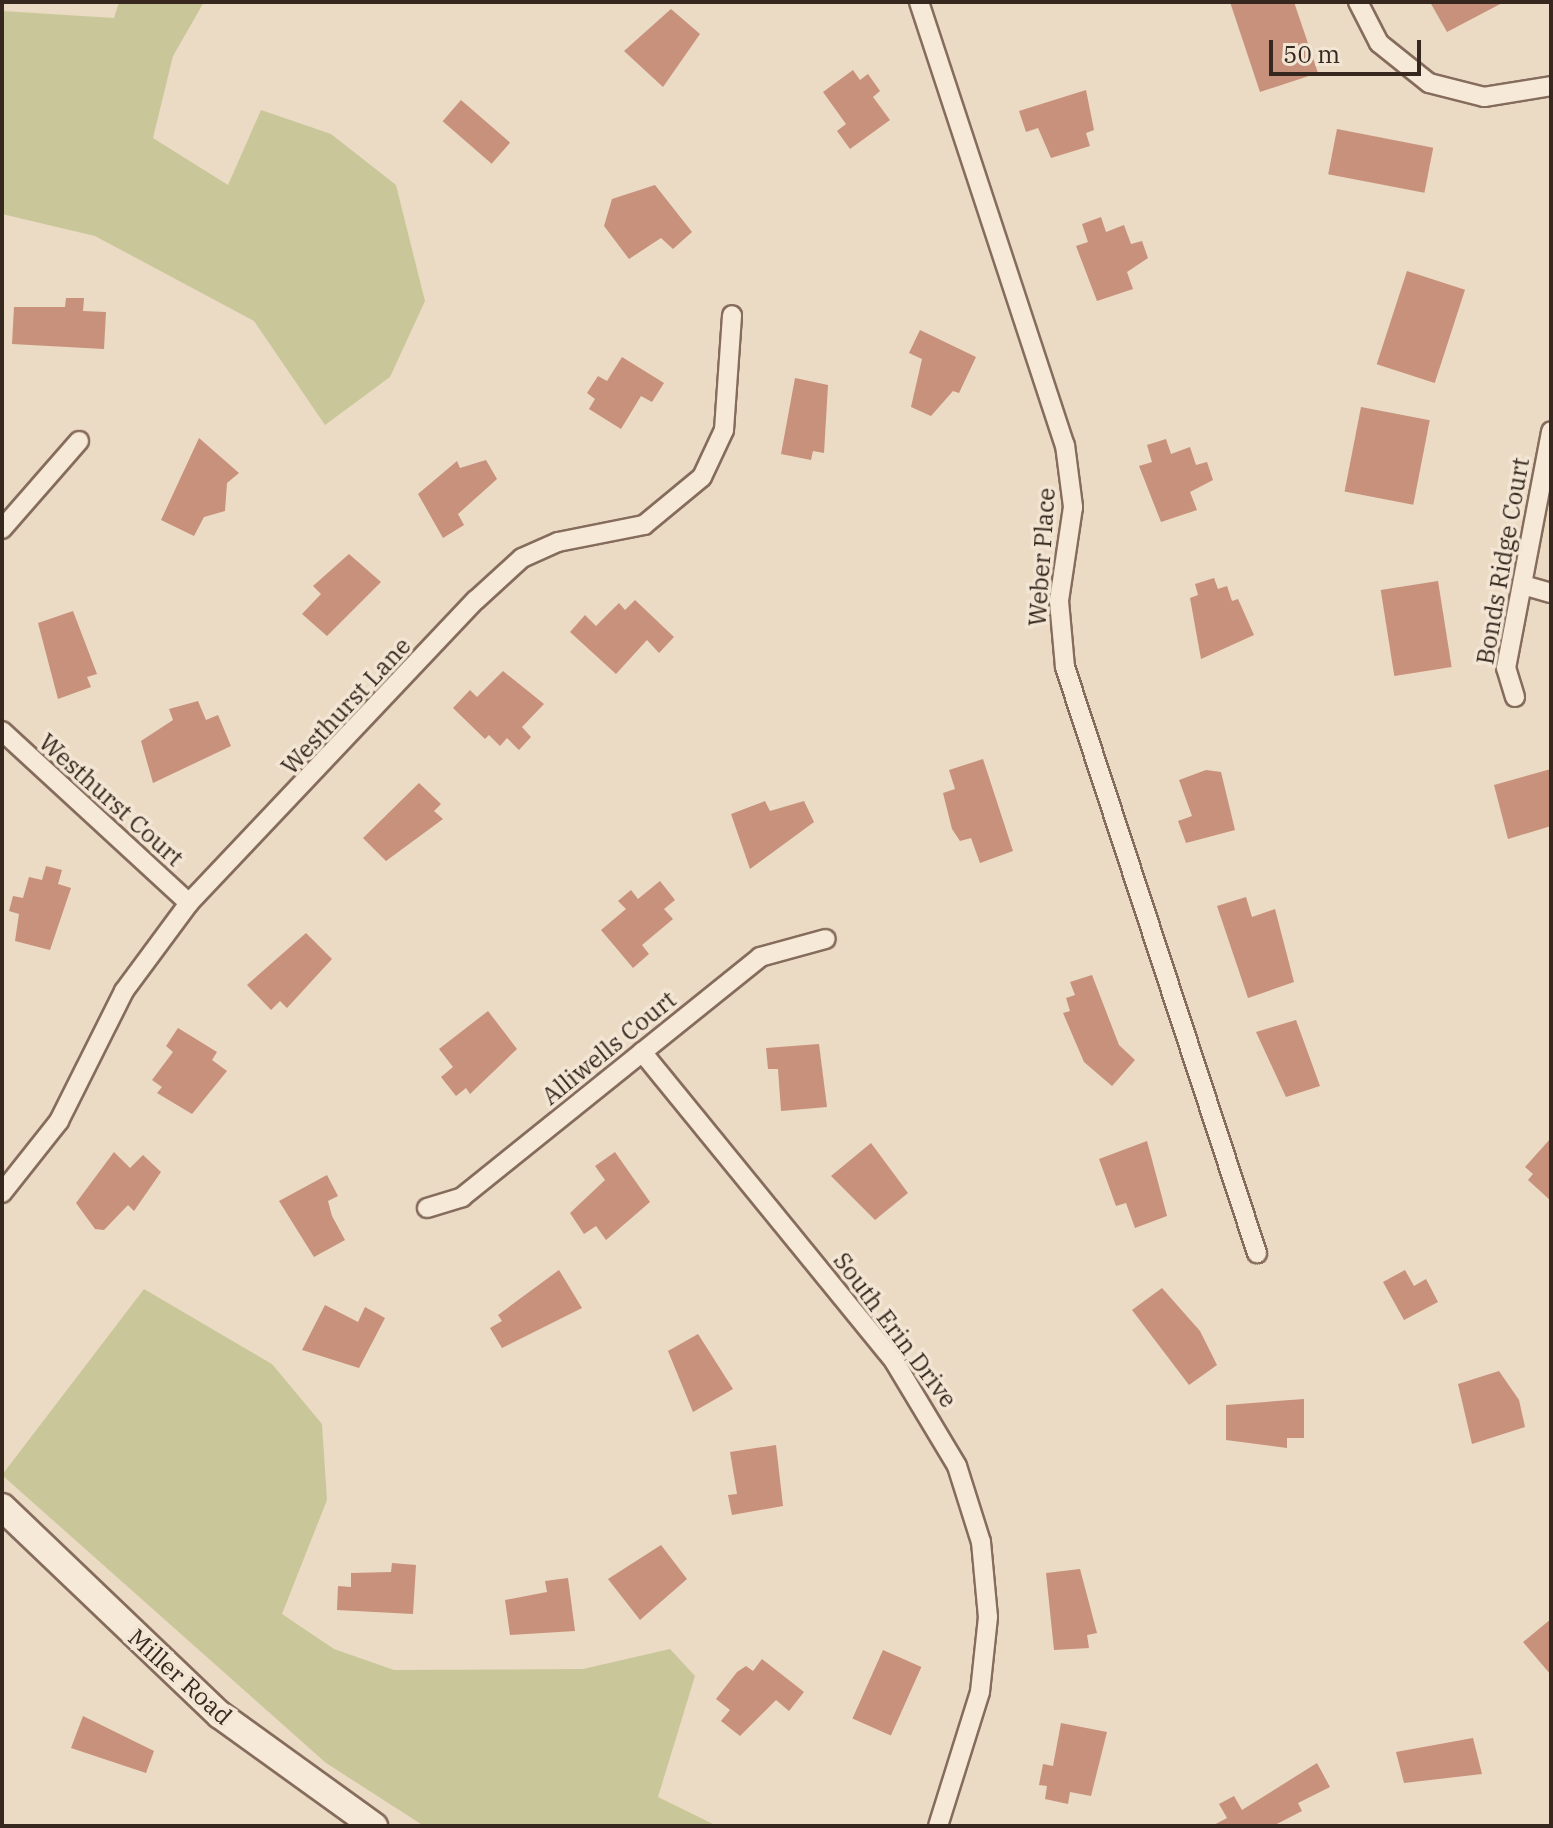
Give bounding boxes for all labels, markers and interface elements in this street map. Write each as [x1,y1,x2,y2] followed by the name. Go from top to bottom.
[1273,24,1425,74] scale bar
[1283,38,1340,70] text: 50 m
[1471,455,1535,667] street label: Bonds Ridge Court
[1023,487,1061,627] street label: Weber Place
[275,632,417,780] street label: Westhurst Lane
[33,728,189,872] street label: Westhurst Court
[536,985,682,1111] street label: Alliwells Court
[827,1247,963,1413] street label: South Erin Drive
[122,1623,238,1731] street label: Miller Road

